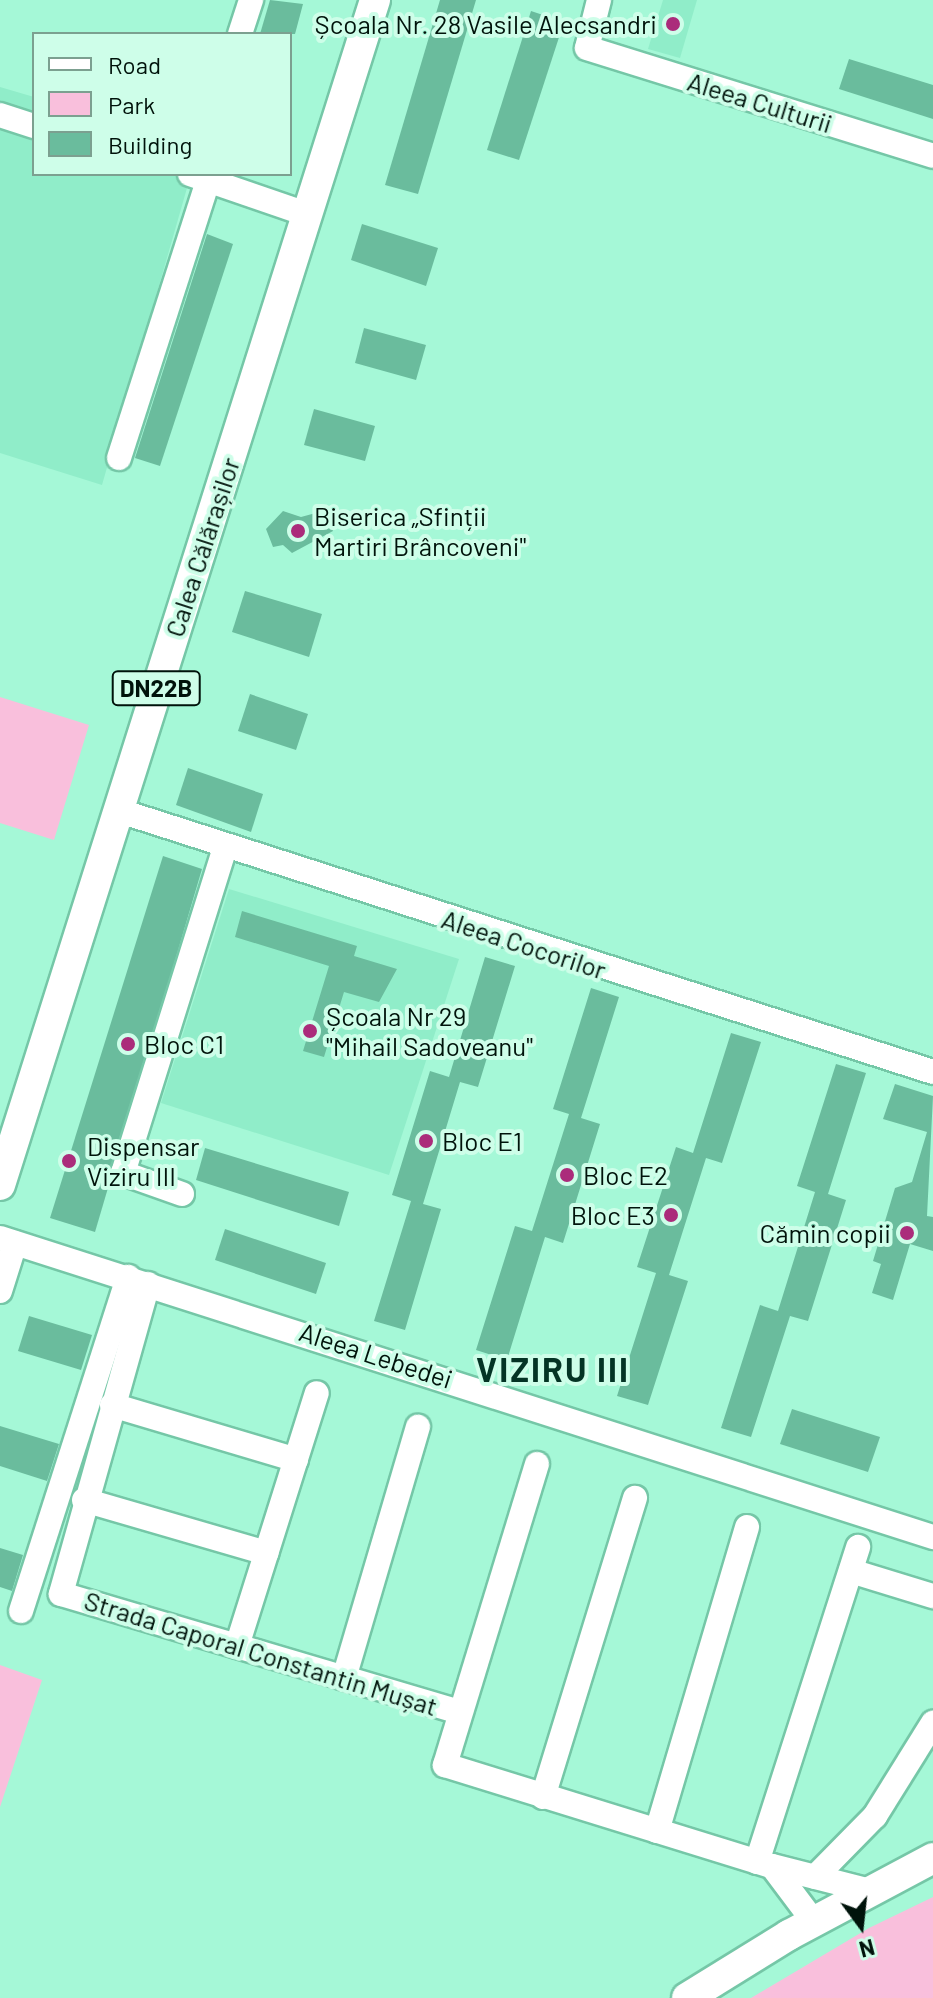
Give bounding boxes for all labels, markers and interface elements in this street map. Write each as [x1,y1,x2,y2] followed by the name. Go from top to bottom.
[315,8,657,40] place label: Școala Nr. 28 Vasile Alecsandri
[664,15,682,33] marker: Școala Nr. 28 Vasile Alecsandri
[32,32,292,176] legend
[108,50,161,79] text: Road
[684,65,836,139] street label: Aleea Culturii
[108,90,155,119] text: Park
[108,130,192,159] text: Building
[158,453,246,641] street label: Calea Călărașilor
[314,500,526,562] place label: Biserica „Sfinții Martiri Brâncoveni"
[289,522,307,540] marker: Biserica „Sfinții Martiri Brâncoveni"
[110,668,202,708] road number: DN22B
[438,903,610,985] street label: Aleea Cocorilor
[326,1000,533,1062] place label: Școala Nr 29 "Mihail Sadoveanu"
[301,1022,319,1040] marker: Școala Nr 29 "Mihail Sadoveanu"
[144,1028,224,1060] place label: Bloc C1
[119,1035,137,1053] marker: Bloc C1
[442,1125,522,1157] place label: Bloc E1
[87,1130,200,1192] place label: Dispensar Viziru III
[417,1132,435,1150] marker: Bloc E1
[58,1150,80,1172] marker: Dispensar Viziru III
[583,1159,668,1191] place label: Bloc E2
[558,1166,576,1184] marker: Bloc E2
[571,1199,655,1231] place label: Bloc E3
[662,1206,680,1224] marker: Bloc E3
[760,1217,891,1249] place label: Cămin copii
[898,1224,916,1242] marker: Cămin copii
[296,1316,456,1394] street label: Aleea Lebedei
[476,1349,630,1389] district label: VIZIRU III
[81,1584,441,1722] street label: Strada Caporal Constantin Mușat
[821,1886,901,1966] north arrow
[857,1935,878,1964] text: N

